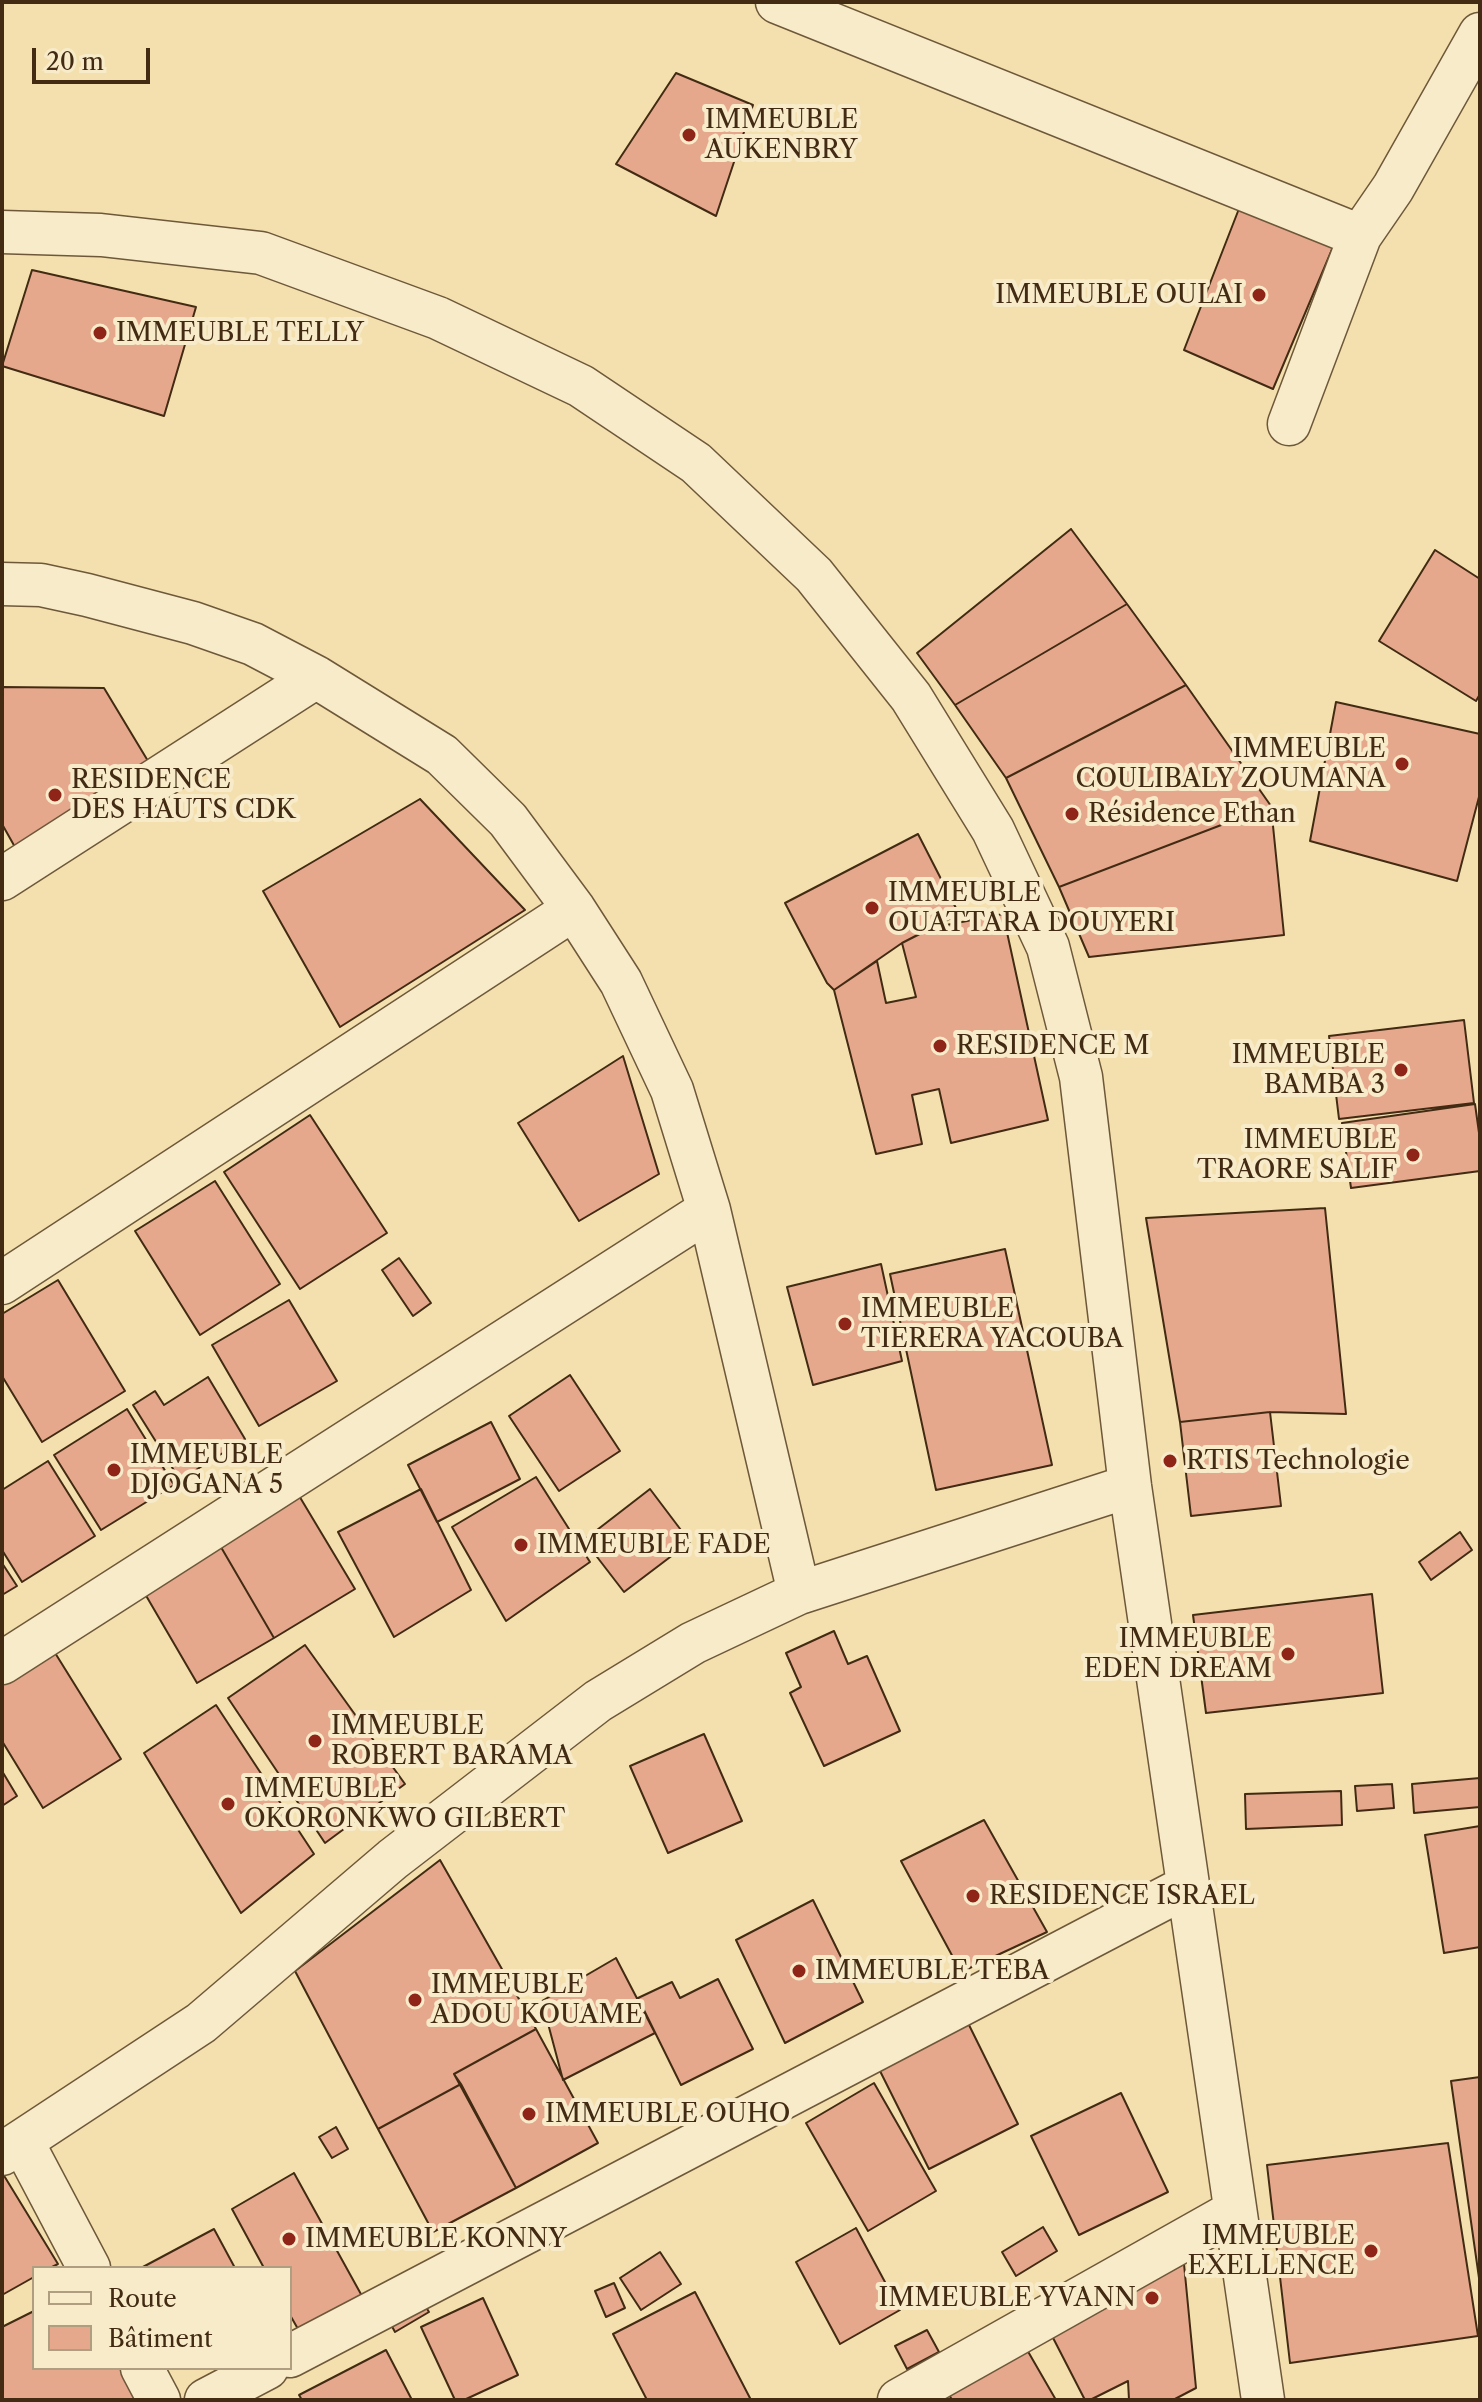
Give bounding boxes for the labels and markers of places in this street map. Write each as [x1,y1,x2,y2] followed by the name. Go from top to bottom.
[705,104,858,166] place label: IMMEUBLE AUKENBRY
[680,126,698,144] marker: IMMEUBLE AUKENBRY
[995,279,1243,311] place label: IMMEUBLE OULAI
[1250,286,1268,304] marker: IMMEUBLE OULAI
[116,317,364,349] place label: IMMEUBLE TELLY
[91,324,109,342] marker: IMMEUBLE TELLY
[1075,733,1386,794] place label: IMMEUBLE COULIBALY ZOUMANA
[1393,755,1411,773] marker: IMMEUBLE COULIBALY ZOUMANA
[71,764,296,826] place label: RESIDENCE DES HAUTS CDK
[46,786,64,804] marker: RESIDENCE DES HAUTS CDK
[1088,798,1296,830] place label: Résidence Ethan
[1063,805,1081,823] marker: Résidence Ethan
[888,877,1175,938] place label: IMMEUBLE OUATTARA DOUYERI
[863,899,881,917] marker: IMMEUBLE OUATTARA DOUYERI
[956,1030,1149,1062] place label: RESIDENCE M
[931,1037,949,1055] marker: RESIDENCE M
[1232,1039,1385,1100] place label: IMMEUBLE BAMBA 3
[1392,1061,1410,1079] marker: IMMEUBLE BAMBA 3
[1197,1124,1397,1186] place label: IMMEUBLE TRAORE SALIF
[1404,1146,1422,1164] marker: IMMEUBLE TRAORE SALIF
[861,1293,1124,1354] place label: IMMEUBLE TIERERA YACOUBA
[836,1315,854,1333] marker: IMMEUBLE TIERERA YACOUBA
[130,1439,283,1500] place label: IMMEUBLE DJOGANA 5
[1186,1445,1410,1477] place label: RTIS Technologie
[1161,1452,1179,1470] marker: RTIS Technologie
[105,1461,123,1479] marker: IMMEUBLE DJOGANA 5
[537,1529,771,1561] place label: IMMEUBLE FADE
[512,1536,530,1554] marker: IMMEUBLE FADE
[1084,1623,1272,1684] place label: IMMEUBLE EDEN DREAM
[1279,1645,1297,1663] marker: IMMEUBLE EDEN DREAM
[331,1710,573,1772] place label: IMMEUBLE ROBERT BARAMA
[306,1732,324,1750] marker: IMMEUBLE ROBERT BARAMA
[244,1773,565,1834] place label: IMMEUBLE OKORONKWO GILBERT
[219,1795,237,1813] marker: IMMEUBLE OKORONKWO GILBERT
[989,1880,1255,1912] place label: RESIDENCE ISRAEL
[964,1887,982,1905] marker: RESIDENCE ISRAEL
[815,1955,1049,1987] place label: IMMEUBLE TEBA
[790,1962,808,1980] marker: IMMEUBLE TEBA
[431,1969,643,2030] place label: IMMEUBLE ADOU KOUAME
[406,1991,424,2009] marker: IMMEUBLE ADOU KOUAME
[545,2098,790,2130] place label: IMMEUBLE OUHO
[520,2105,538,2123] marker: IMMEUBLE OUHO
[1188,2220,1355,2282] place label: IMMEUBLE EXELLENCE
[305,2223,567,2255] place label: IMMEUBLE KONNY
[280,2230,298,2248] marker: IMMEUBLE KONNY
[1362,2242,1380,2260] marker: IMMEUBLE EXELLENCE
[878,2282,1136,2314] place label: IMMEUBLE YVANN
[1143,2289,1161,2307] marker: IMMEUBLE YVANN

